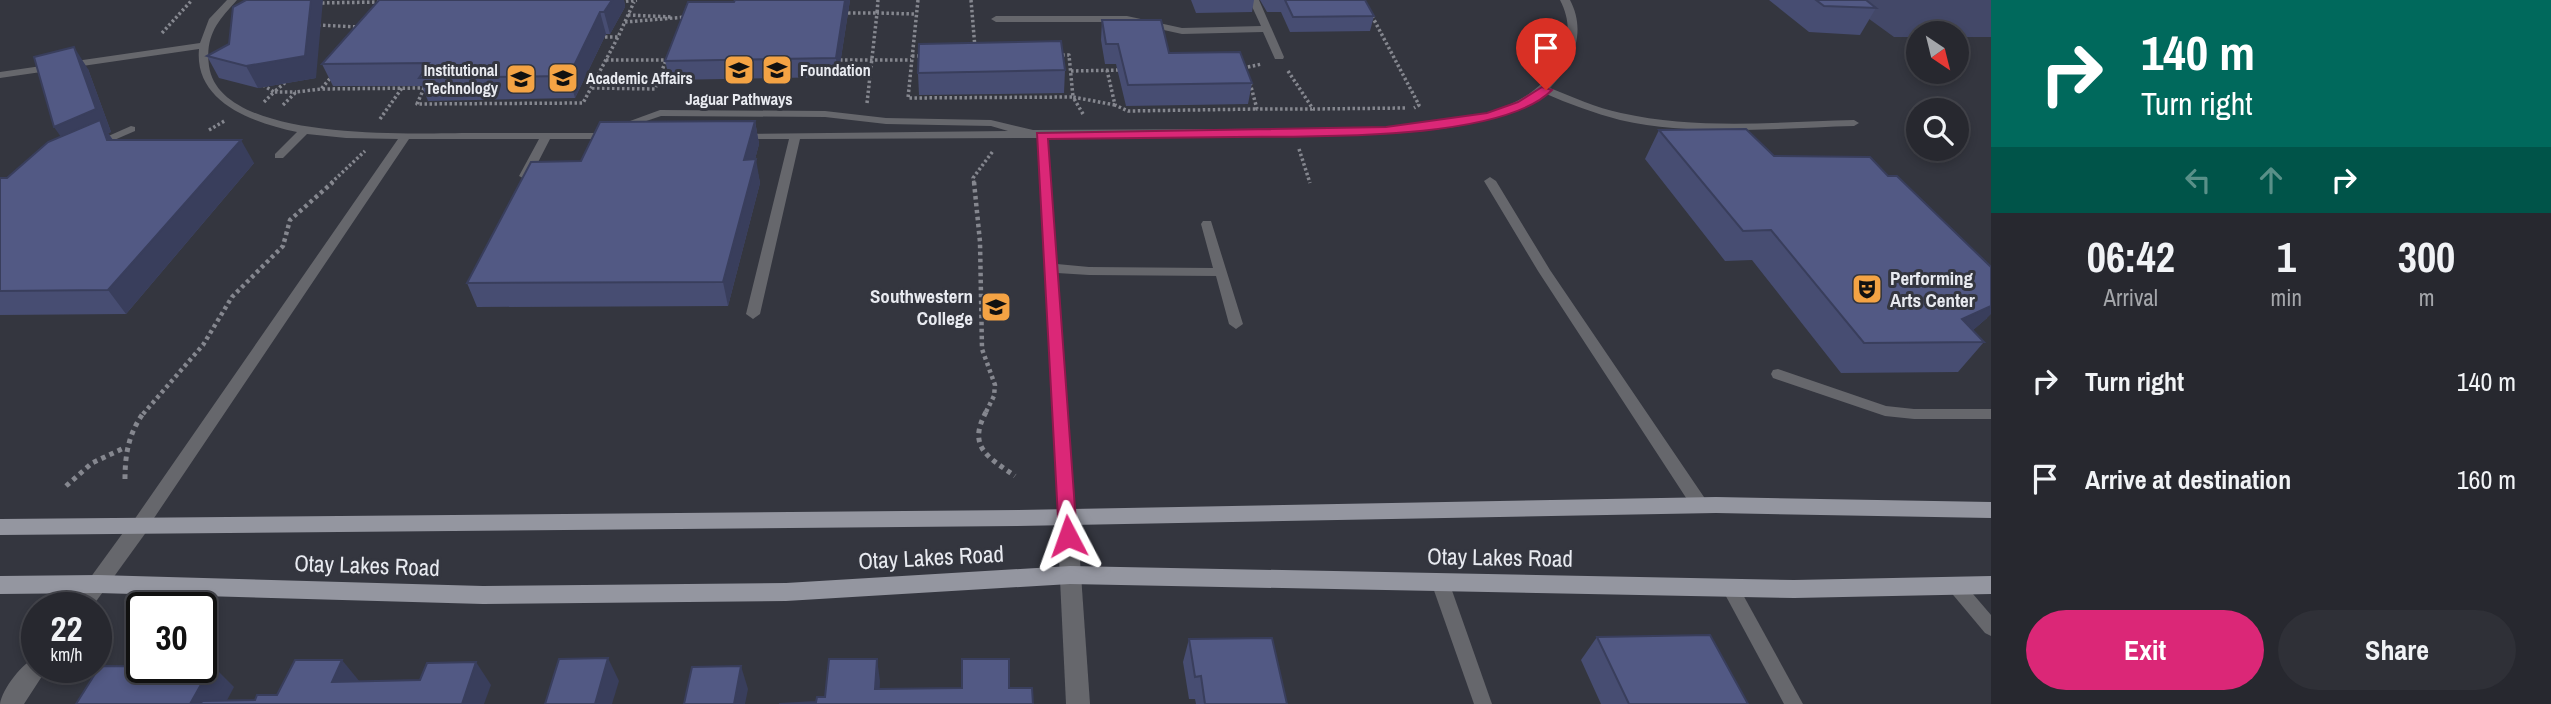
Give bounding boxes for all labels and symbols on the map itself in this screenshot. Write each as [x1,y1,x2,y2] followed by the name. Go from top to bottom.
[1516,18,1576,90] pin
[1906,21,1969,84] north arrow
[722,53,756,87] school or university icon: Jaguar Pathways
[760,53,794,87] school or university icon: Foundation
[424,59,499,99] place label: Institutional Technology
[800,59,871,81] place label: Foundation
[546,61,580,95] school or university icon: Academic Affairs
[504,62,538,96] school or university icon: Institutional Technology
[586,67,693,89] place label: Academic Affairs
[685,88,793,110] place label: Jaguar Pathways
[1890,265,1975,313] place label: Performing Arts Center
[1850,272,1884,306] theatre icon: Performing Arts Center
[870,283,973,331] place label: Southwestern College
[979,290,1013,324] school or university icon: Southwestern College
[1031,499,1105,573] position arrow
[857,538,1005,576] street label: Otay Lakes Road
[1427,540,1573,574] street label: Otay Lakes Road
[294,547,440,583] street label: Otay Lakes Road
[126,592,217,683] speed limit sign: 30

